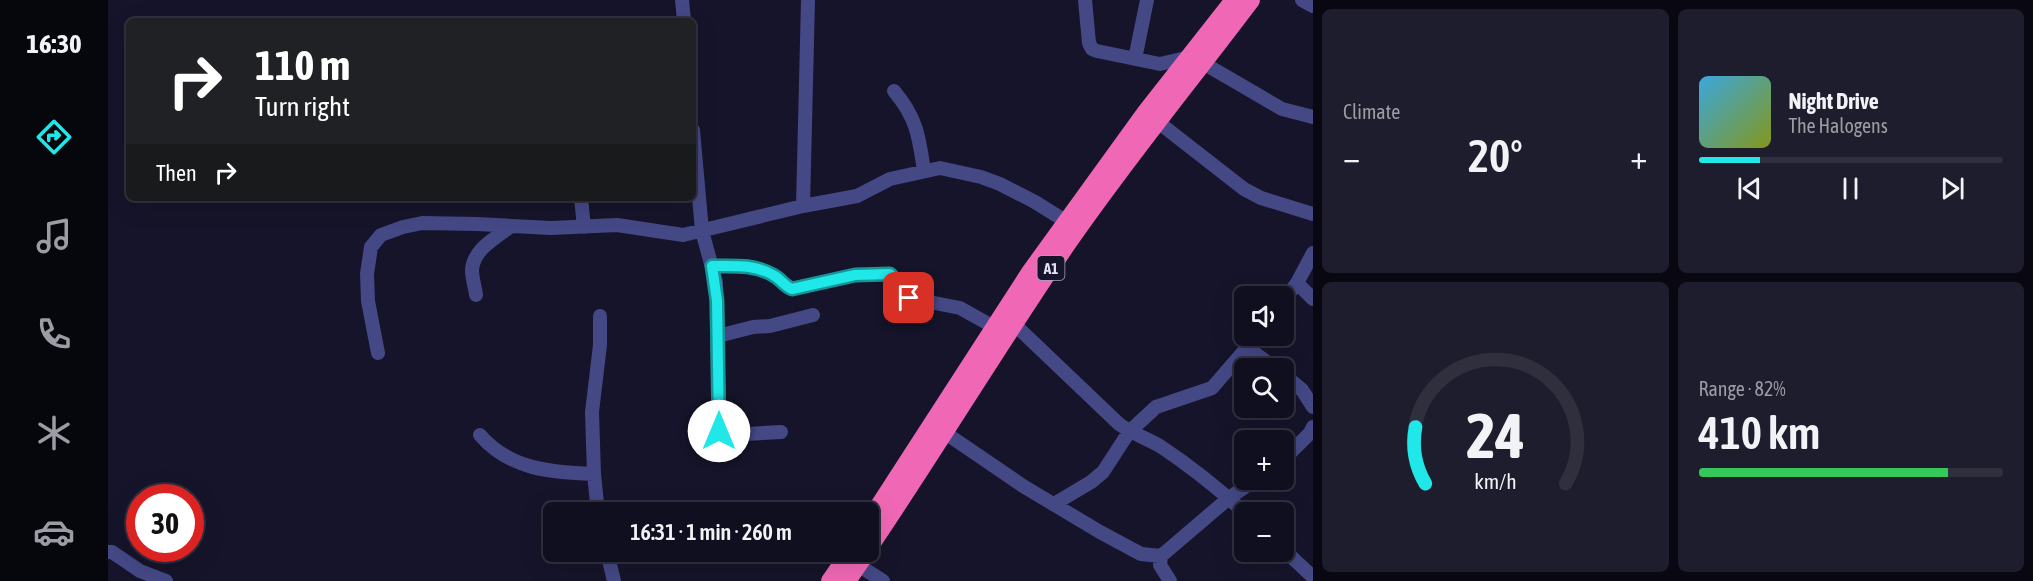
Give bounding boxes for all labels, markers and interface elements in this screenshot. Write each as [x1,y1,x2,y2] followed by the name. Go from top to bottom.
[26,28,82,59] text: 16:30
[255,41,350,89] text: 110 m
[156,42,234,120] icon: right
[1789,88,1879,114] text: Night Drive
[255,91,350,122] text: Turn right
[1343,100,1400,123] text: Climate
[1789,114,1888,137] text: The Halogens
[33,116,75,158] icon: directions
[1468,130,1523,182] text: 20°
[1343,138,1360,176] text: −
[1630,138,1647,176] text: +
[209,156,242,189] icon: right
[156,160,197,186] text: Then
[1733,172,1766,205] icon: previous
[1834,172,1867,205] icon: pause
[1936,172,1969,205] icon: next
[33,215,75,257] icon: music
[1038,256,1064,280] road number: A1
[883,272,934,323] pin
[892,281,925,314] icon: arrive
[1234,286,1294,562] map controls
[1234,286,1294,346] button: sound
[33,313,75,355] icon: phone
[1234,358,1294,418] button: search
[1699,377,1786,400] text: Range · 82%
[687,399,751,463] position arrow
[1466,400,1525,471] text: 24
[1699,407,1820,459] text: 410 km
[33,412,75,454] icon: climate
[1234,430,1294,490] button: +
[1474,469,1517,494] text: km/h
[126,484,204,562] speed limit sign: 30
[1234,502,1294,562] button: −
[33,511,75,553] icon: car
[630,519,792,545] text: 16:31 · 1 min · 260 m

